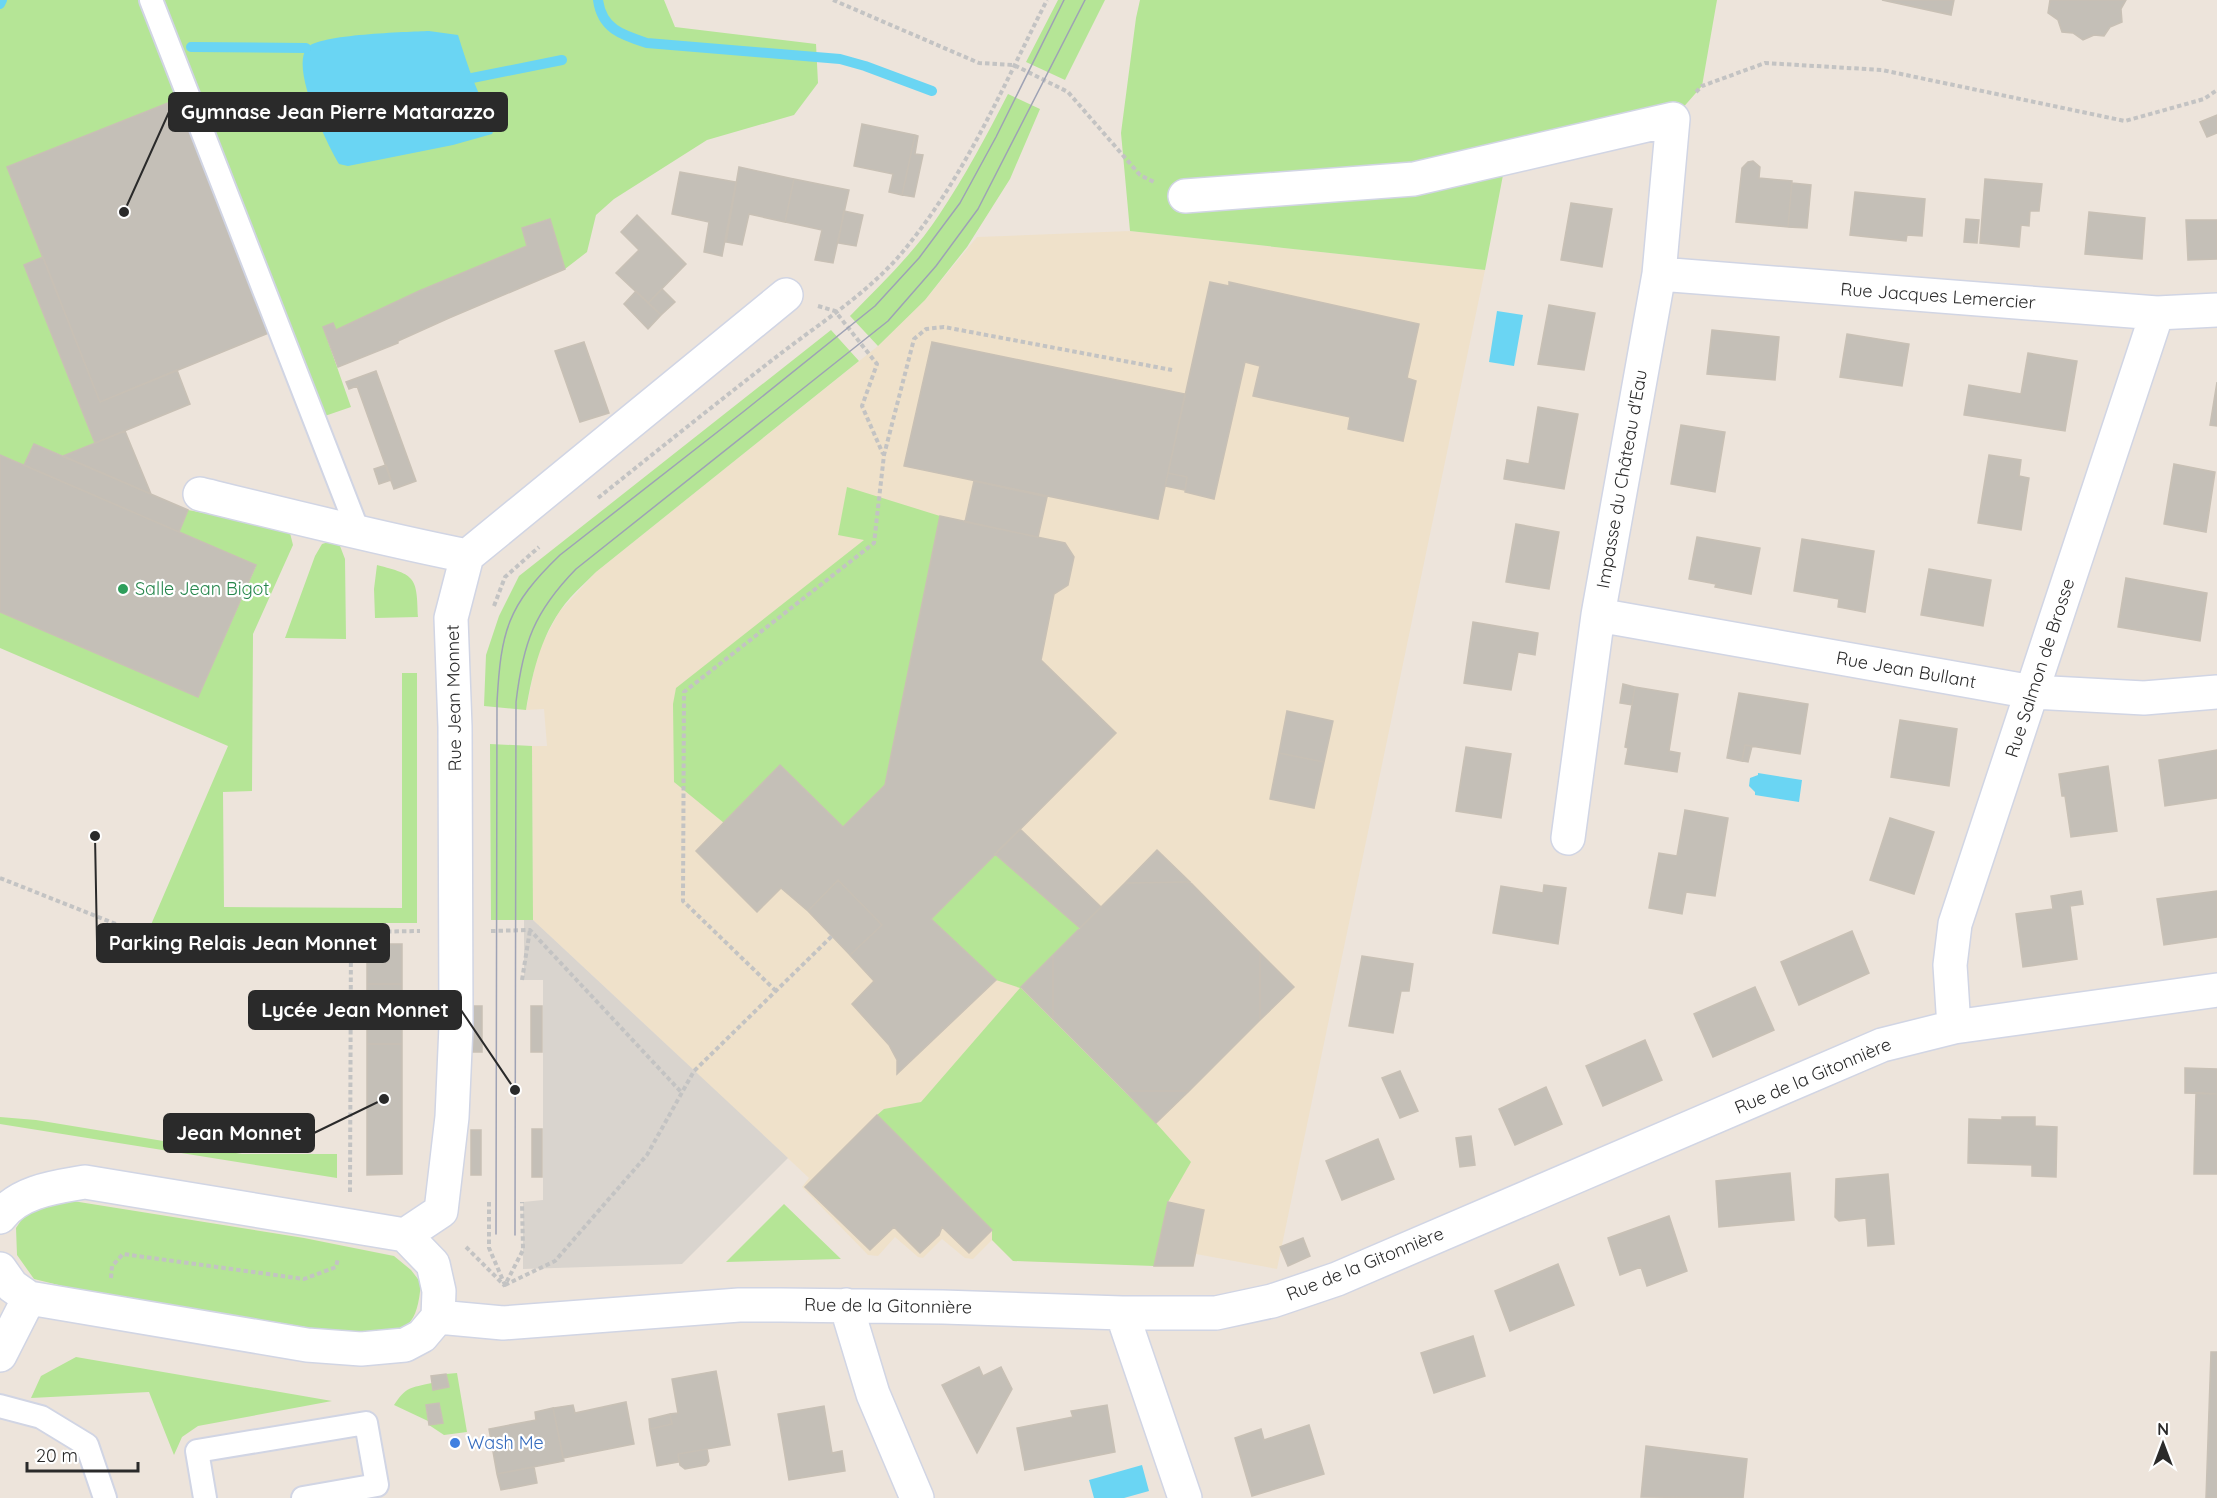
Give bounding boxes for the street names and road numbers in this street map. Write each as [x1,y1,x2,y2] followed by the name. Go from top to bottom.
[1840,277,2036,314] street label: Rue Jacques Lemercier
[1591,368,1652,590] street label: Impasse du Château d'Eau
[2000,575,2079,760] street label: Rue Salmon de Brosse
[441,624,466,772] street label: Rue Jean Monnet
[1834,646,1978,693] street label: Rue Jean Bullant
[1731,1032,1895,1119] street label: Rue de la Gitonnière
[1283,1221,1447,1306] street label: Rue de la Gitonnière
[804,1293,972,1318] street label: Rue de la Gitonnière

